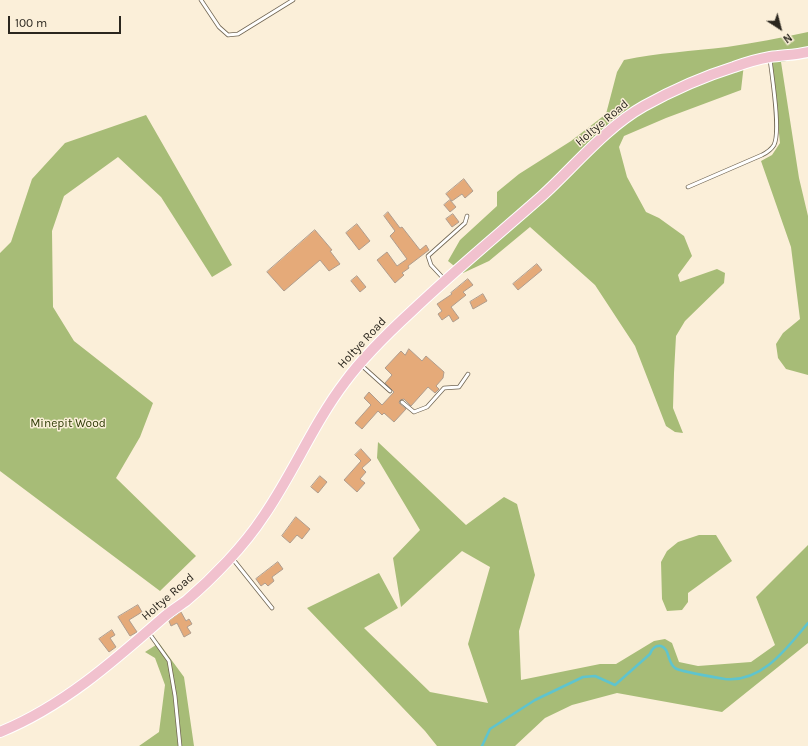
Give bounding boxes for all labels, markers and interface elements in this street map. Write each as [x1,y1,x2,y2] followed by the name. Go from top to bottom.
[10,8,123,34] scale bar
[760,8,800,48] north arrow
[15,16,47,30] text: 100 m
[780,31,794,46] text: N
[573,97,631,149] street label: Holtye Road
[335,314,389,372] street label: Holtye Road
[30,417,106,431] park label: Minepit Wood
[139,570,197,624] street label: Holtye Road

